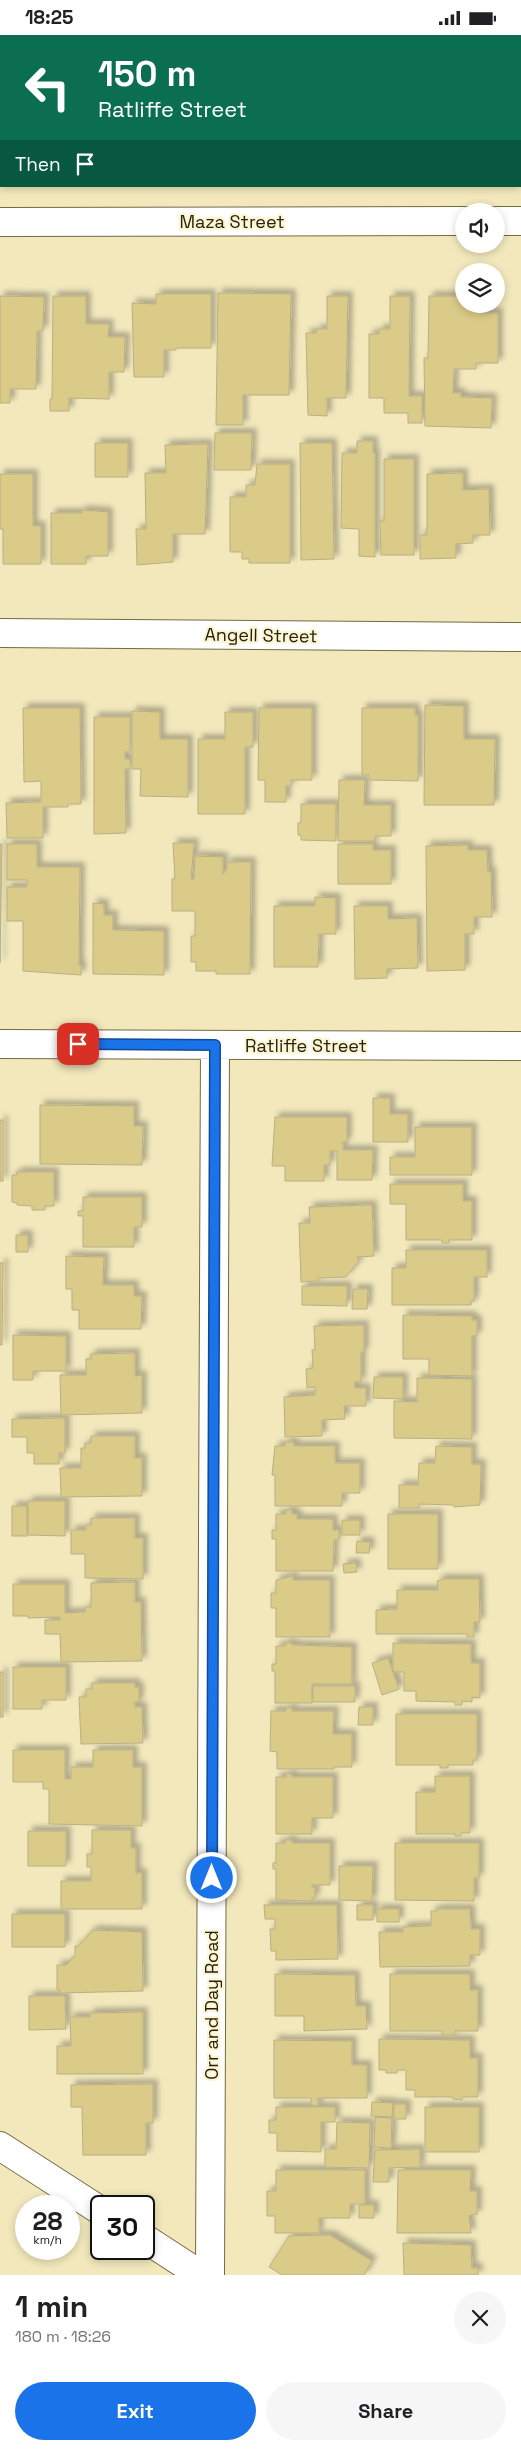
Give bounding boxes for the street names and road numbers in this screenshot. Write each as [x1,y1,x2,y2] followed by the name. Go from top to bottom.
[179,210,285,233] street label: Maza Street
[204,623,318,647] street label: Angell Street
[245,1034,367,1057] street label: Ratliffe Street
[200,1930,223,2080] street label: Orr and Day Road

